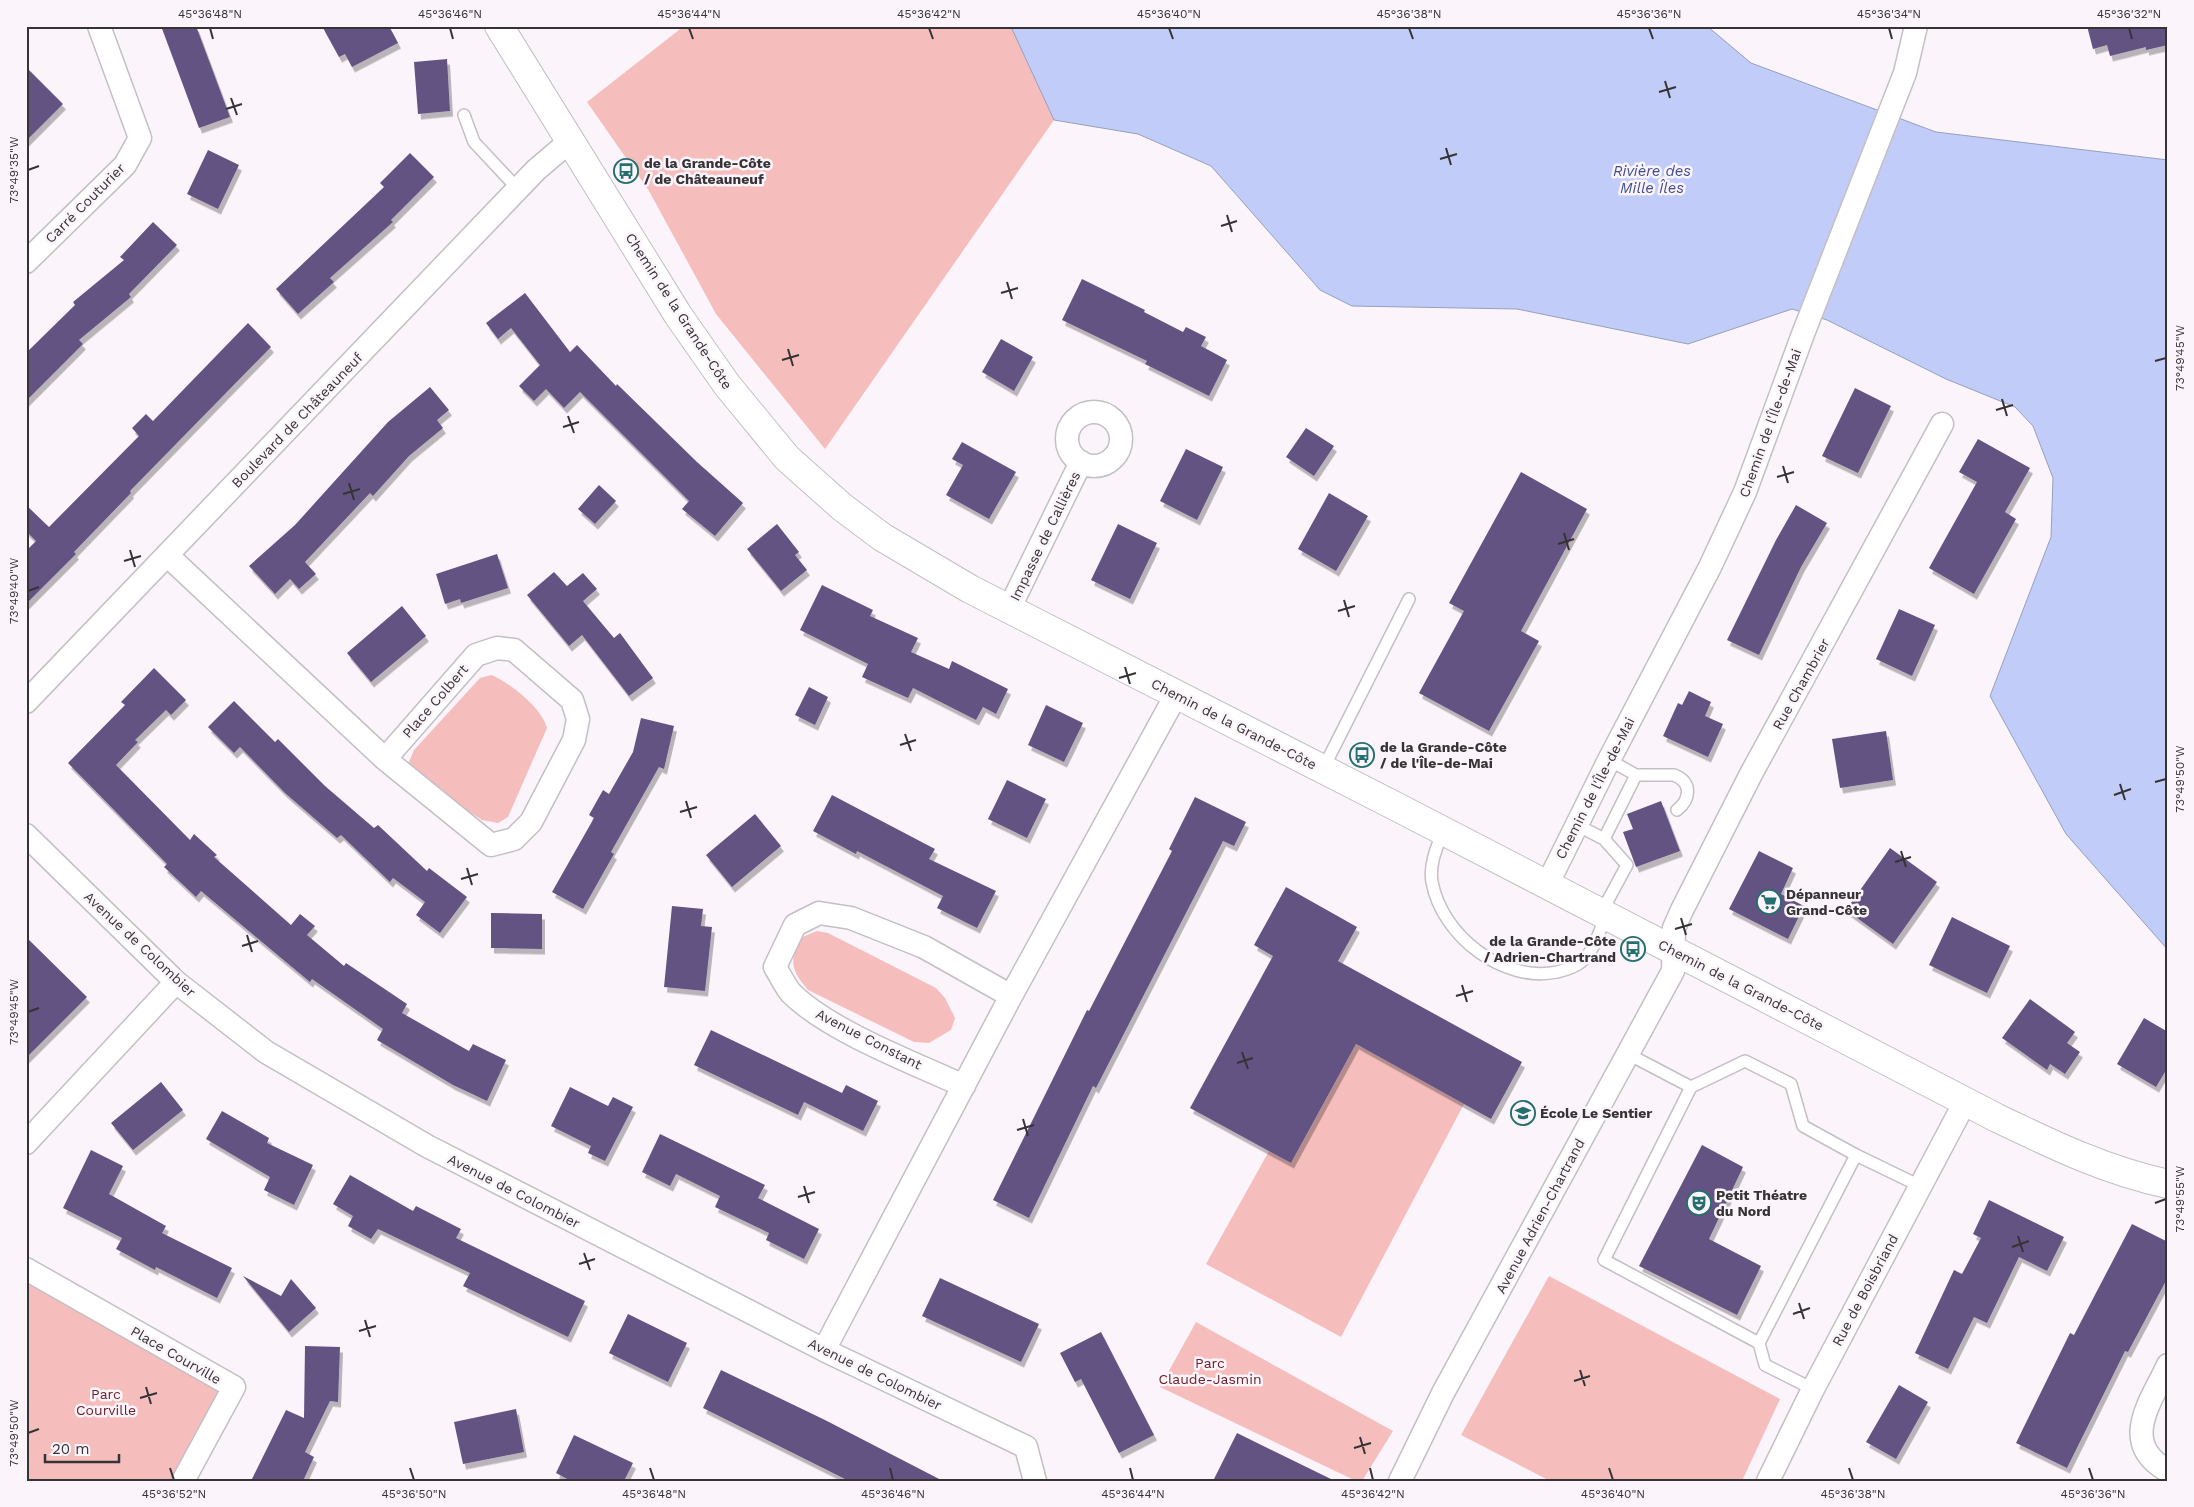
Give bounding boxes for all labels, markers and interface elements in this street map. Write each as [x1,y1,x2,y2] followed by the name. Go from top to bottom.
[178,7,242,21] text: 45°36'48"N
[418,7,482,21] text: 45°36'46"N
[657,7,721,21] text: 45°36'44"N
[897,7,961,21] text: 45°36'42"N
[1137,7,1201,21] text: 45°36'40"N
[1377,7,1441,21] text: 45°36'38"N
[1617,7,1681,21] text: 45°36'36"N
[1857,7,1921,21] text: 45°36'34"N
[2097,7,2161,21] text: 45°36'32"N
[7,136,21,203] text: 73°49'35"W
[644,155,771,187] place label: de la Grande-Côte / de Châteauneuf
[613,158,639,184] bus stop icon: de la Grande-Côte / de Châteauneuf
[42,160,128,246] street label: Carré Couturier
[1613,162,1691,197] water label: Rivière des Mille Îles
[622,230,736,392] street label: Chemin de la Grande-Côte
[2173,324,2187,391] text: 73°49'45"W
[1736,347,1804,499] street label: Chemin de l'Île-de-Mai
[228,349,366,491] street label: Boulevard de Châteauneuf
[1007,469,1083,603] street label: Impasse de Callières
[7,557,21,624] text: 73°49'40"W
[1769,635,1833,733] street label: Rue Chambrier
[399,661,471,741] street label: Place Colbert
[1149,675,1319,773] street label: Chemin de la Grande-Côte
[1552,715,1638,861] street label: Chemin de l'Île-de-Mai
[1380,739,1507,771] place label: de la Grande-Côte / de l'Île-de-Mai
[1349,742,1375,768] bus stop icon: de la Grande-Côte / de l'Île-de-Mai
[2173,745,2187,813] text: 73°49'50"W
[1786,886,1867,918] place label: Dépanneur Grand-Côte
[81,888,199,1000] street label: Avenue de Colombier
[1756,889,1782,915] supermarket icon: Dépanneur Grand-Côte
[1484,933,1616,965] place label: de la Grande-Côte / Adrien-Chartrand
[1620,936,1646,962] bus stop icon: de la Grande-Côte / Adrien-Chartrand
[1656,936,1826,1034] street label: Chemin de la Grande-Côte
[7,978,21,1045] text: 73°49'45"W
[813,1005,925,1073] street label: Avenue Constant
[1510,1100,1536,1126] school or university icon: École Le Sentier
[1540,1105,1652,1121] place label: École Le Sentier
[1492,1136,1588,1296] street label: Avenue Adrien-Chartrand
[445,1151,583,1231] street label: Avenue de Colombier
[2173,1165,2187,1232] text: 73°49'55"W
[1716,1187,1807,1219] place label: Petit Théatre du Nord
[1686,1190,1712,1216] theatre icon: Petit Théatre du Nord
[1829,1231,1901,1349] street label: Rue de Boisbriand
[128,1323,224,1387] street label: Place Courville
[806,1335,944,1413] street label: Avenue de Colombier
[1158,1355,1262,1387] park label: Parc Claude-Jasmin
[76,1386,136,1418] park label: Parc Courville
[7,1399,21,1467] text: 73°49'50"W
[45,1432,119,1464] scale bar
[52,1440,90,1458] text: 20 m
[142,1487,206,1501] text: 45°36'52"N
[381,1487,447,1501] text: 45°36'50"N
[622,1487,686,1501] text: 45°36'48"N
[861,1487,925,1501] text: 45°36'46"N
[1101,1487,1165,1501] text: 45°36'44"N
[1341,1487,1405,1501] text: 45°36'42"N
[1581,1487,1645,1501] text: 45°36'40"N
[1821,1487,1885,1501] text: 45°36'38"N
[2061,1487,2125,1501] text: 45°36'36"N

